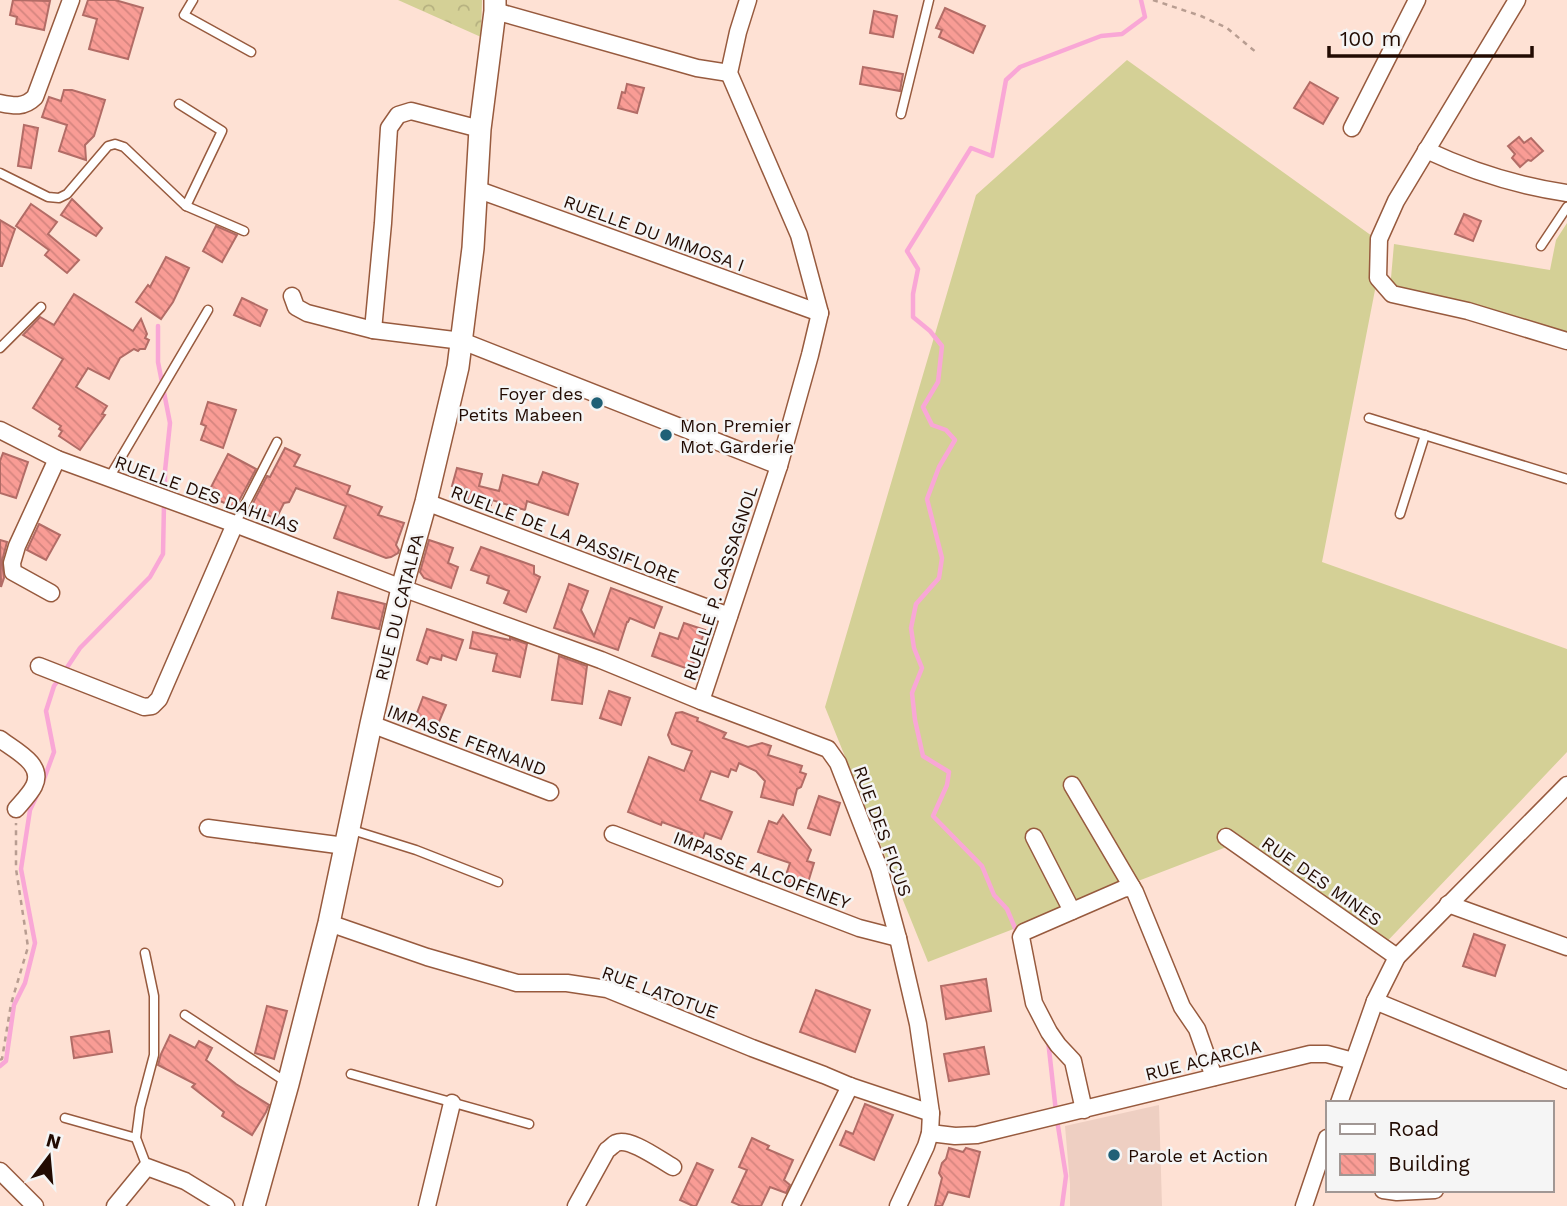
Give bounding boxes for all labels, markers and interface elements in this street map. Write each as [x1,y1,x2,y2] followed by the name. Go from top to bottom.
[1329,14,1532,58] scale bar
[1340,26,1402,51] text: 100 m
[561,191,747,275] street label: RUELLE DU MIMOSA I
[458,383,583,425] place label: Foyer des Petits Mabeen
[589,395,605,411] marker: Foyer des Petits Mabeen
[680,415,794,457] place label: Mon Premier Mot Garderie
[658,427,674,443] marker: Mon Premier Mot Garderie
[112,451,302,537] street label: RUELLE DES DAHLIAS
[448,481,682,587] street label: RUELLE DE LA PASSIFLORE
[678,482,762,683] street label: RUELLE P. CASSAGNOL
[371,531,427,683] street label: RUE DU CATALPA
[384,700,550,780] street label: IMPASSE FERNAND
[850,763,916,899] street label: RUE DES FICUS
[670,827,854,914] street label: IMPASSE ALCOFENEY
[1258,832,1386,930] street label: RUE DES MINES
[599,961,721,1023] street label: RUE LATOTUE
[1143,1035,1263,1085] street label: RUE ACARCIA
[1326,1101,1553,1192] legend
[1388,1116,1439,1141] text: Road
[14,1122,84,1192] north arrow
[44,1128,63,1154] text: N
[1128,1145,1268,1166] place label: Parole et Action
[1106,1147,1122,1163] marker: Parole et Action
[1388,1151,1470,1176] text: Building

